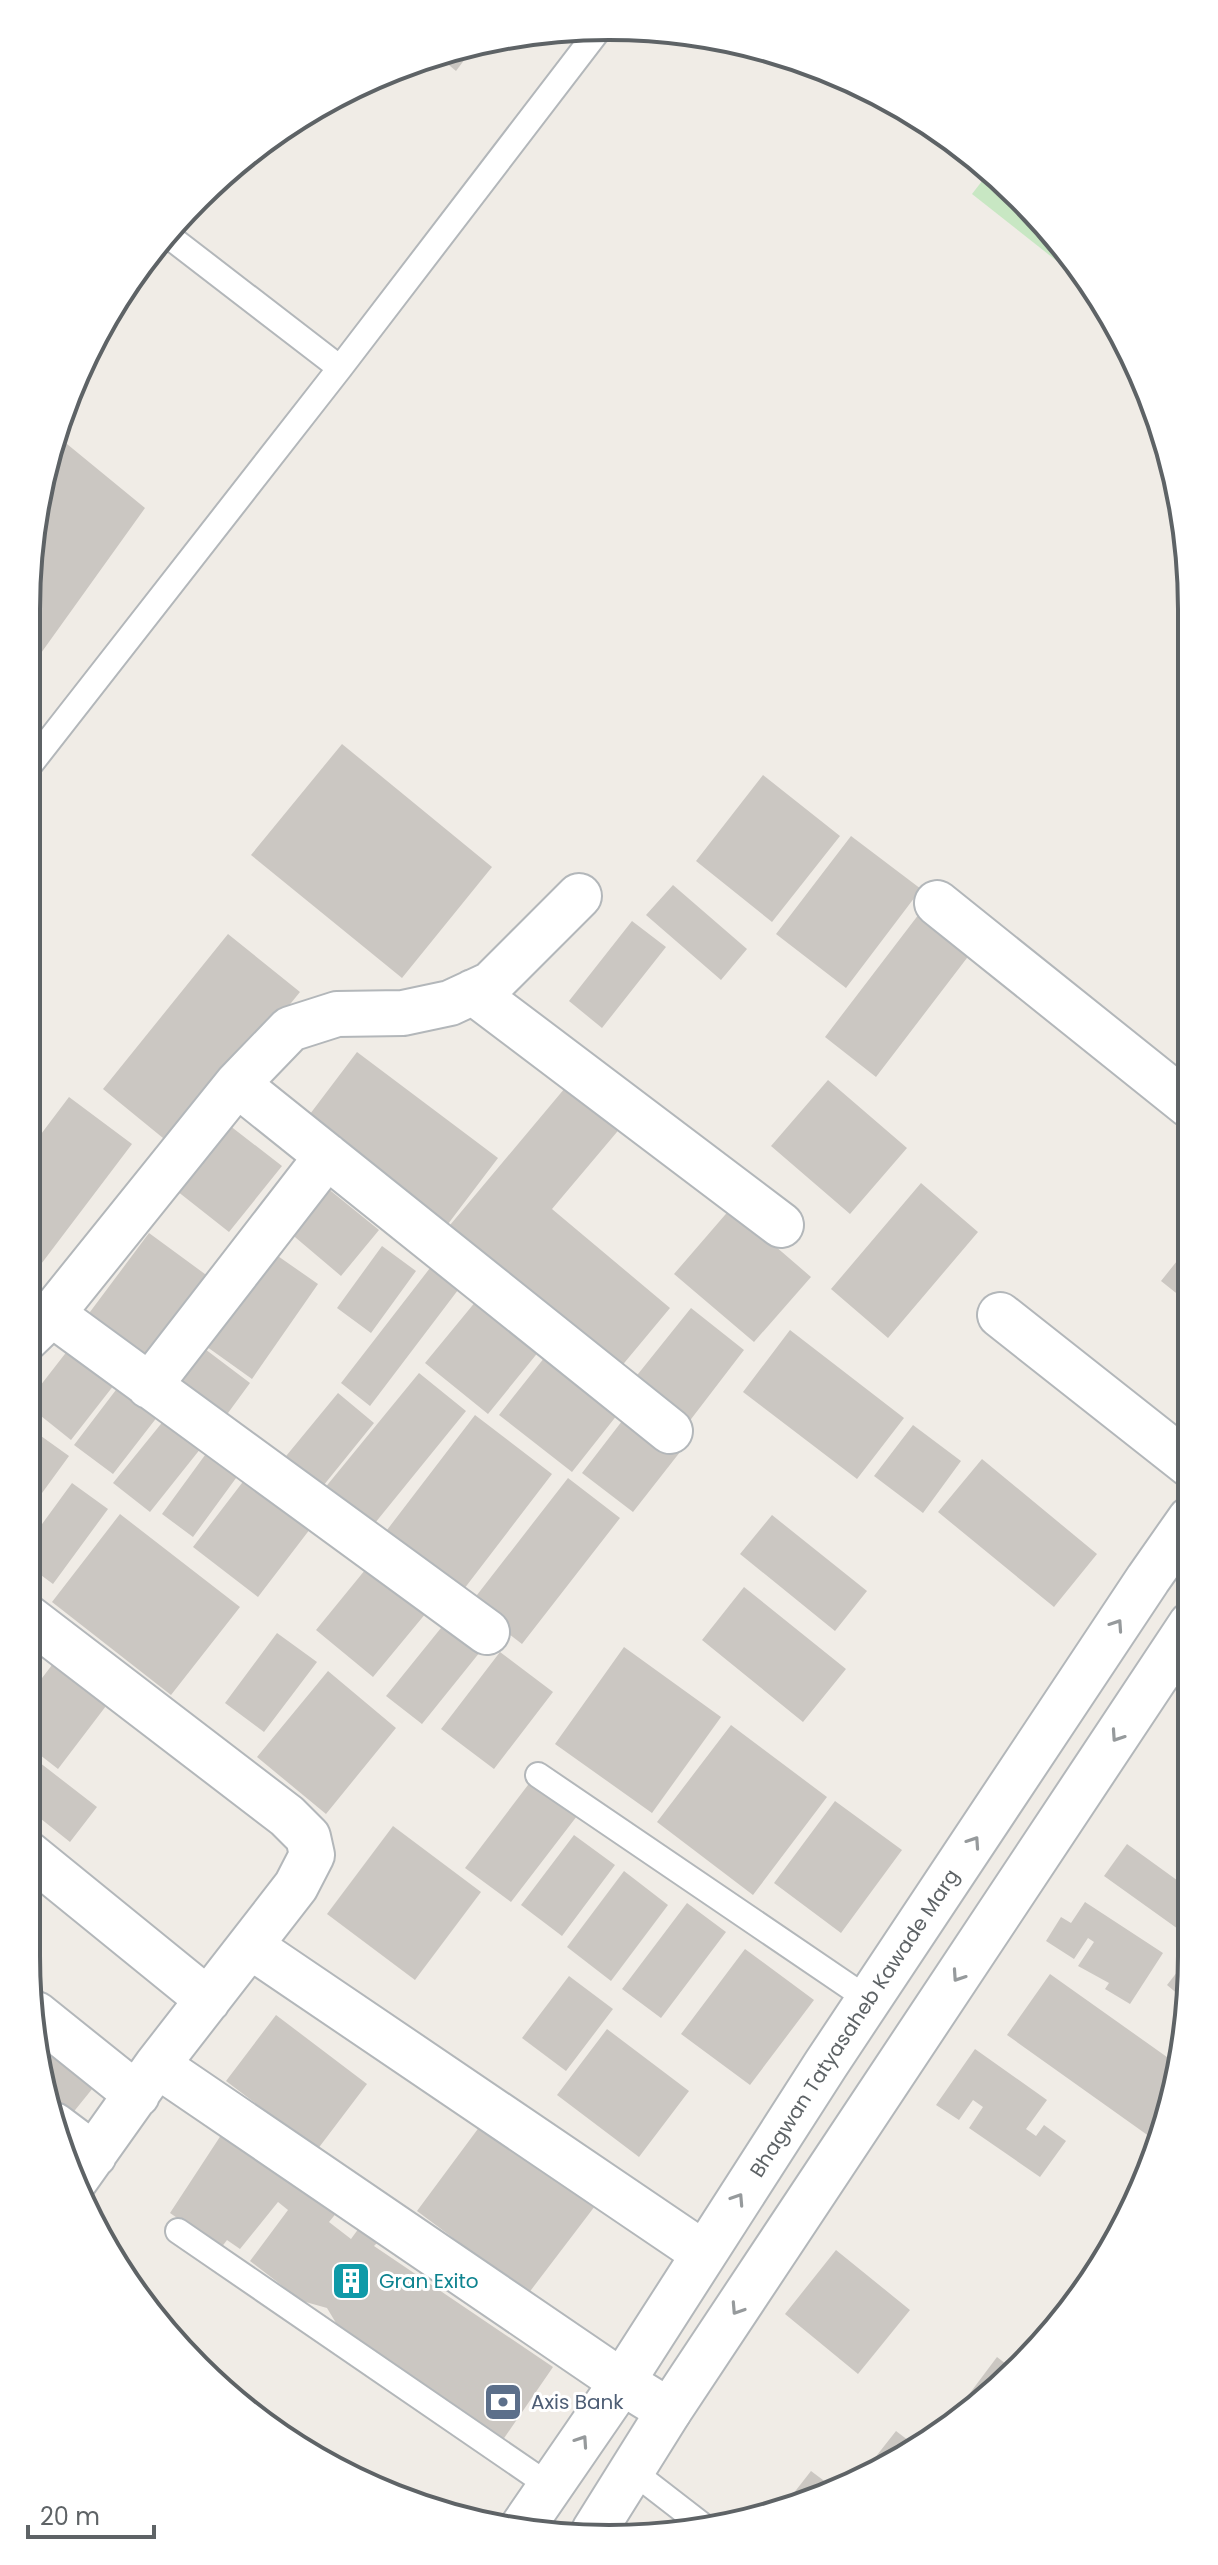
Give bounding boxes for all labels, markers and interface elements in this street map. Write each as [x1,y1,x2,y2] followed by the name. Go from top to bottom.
[1107,1620,1122,1634] one-way arrow
[1112,1727,1127,1741] one-way arrow
[964,1837,979,1851] one-way arrow
[743,1863,966,2182] street label: Bhagwan Tatyasaheb Kawade Marg
[952,1967,967,1981] one-way arrow
[728,2194,743,2208] one-way arrow
[330,2260,372,2302] building icon: Gran Exito
[379,2267,479,2295] place label: Gran Exito
[732,2300,747,2315] one-way arrow
[482,2381,524,2423] bank icon: Axis Bank
[531,2388,624,2416] place label: Axis Bank
[572,2436,587,2450] one-way arrow
[28,2489,154,2539] scale bar
[40,2500,100,2533] text: 20 m

